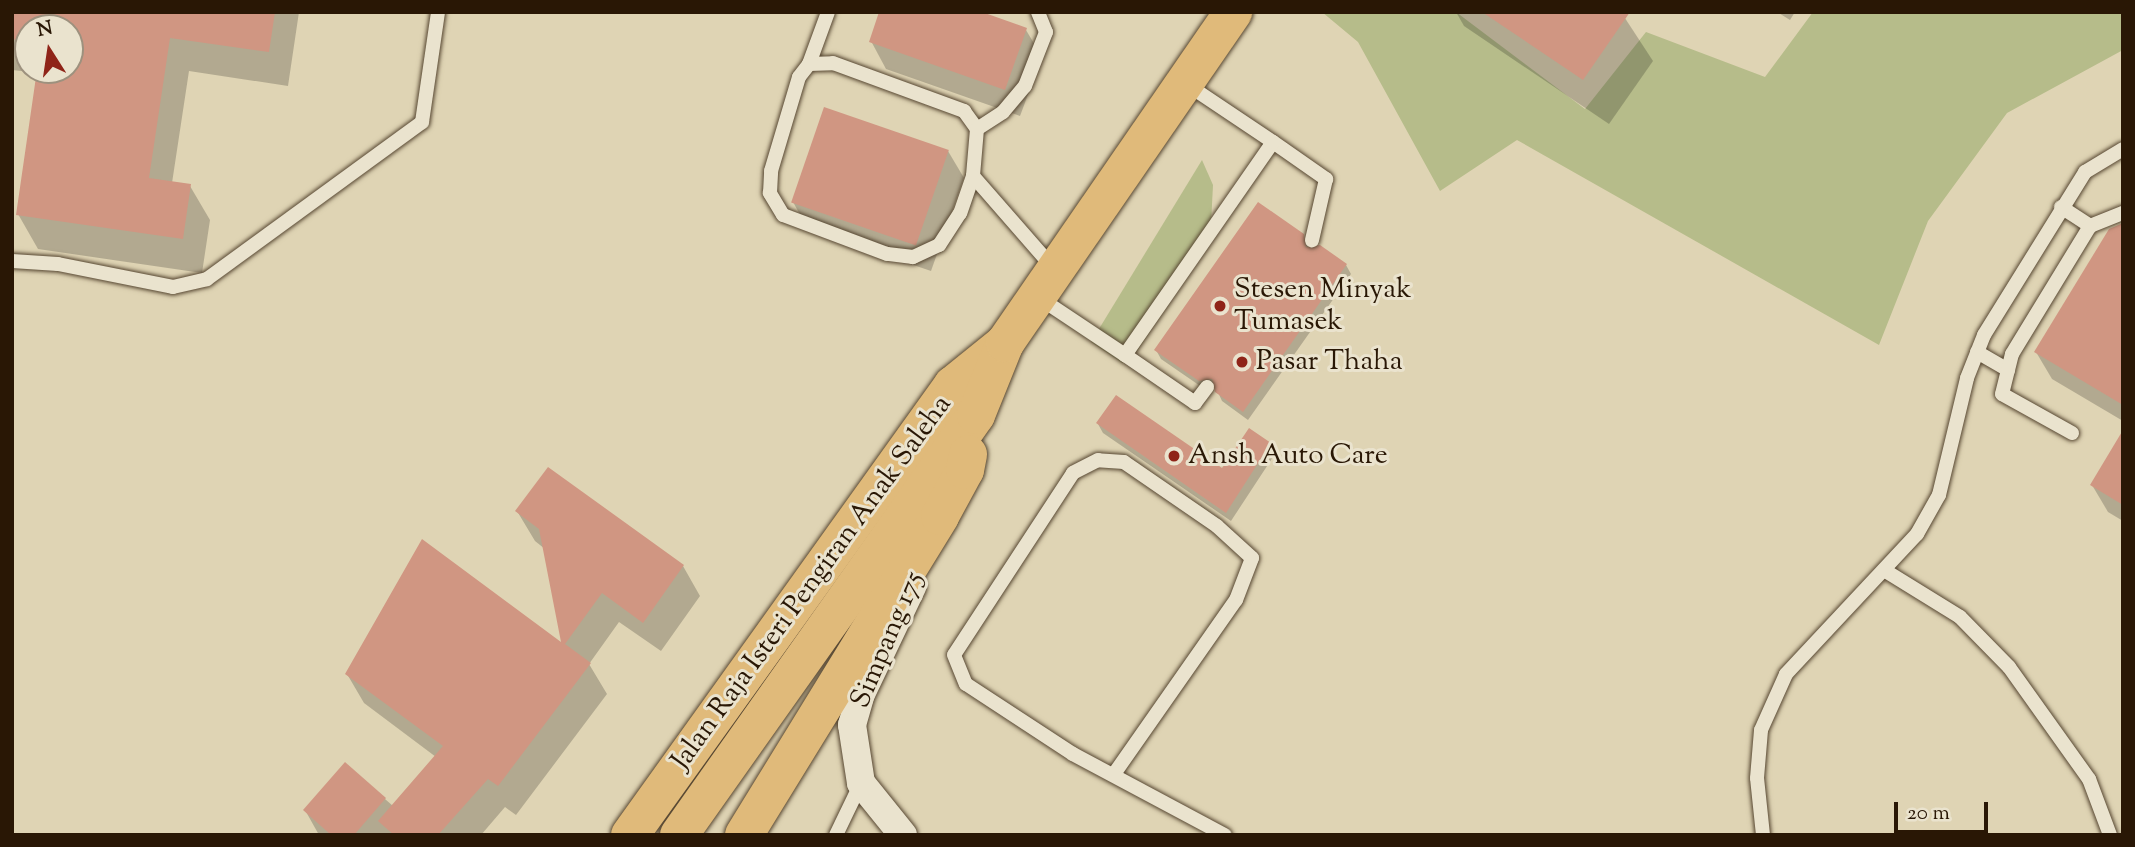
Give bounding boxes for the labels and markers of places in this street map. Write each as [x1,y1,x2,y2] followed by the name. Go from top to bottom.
[1234,273,1411,339] place label: Stesen Minyak Tumasek
[1212,298,1228,314] marker: Stesen Minyak Tumasek
[1256,345,1403,379] place label: Pasar Thaha
[1234,354,1250,370] marker: Pasar Thaha
[1188,439,1388,473] place label: Ansh Auto Care
[1166,448,1182,464] marker: Ansh Auto Care

